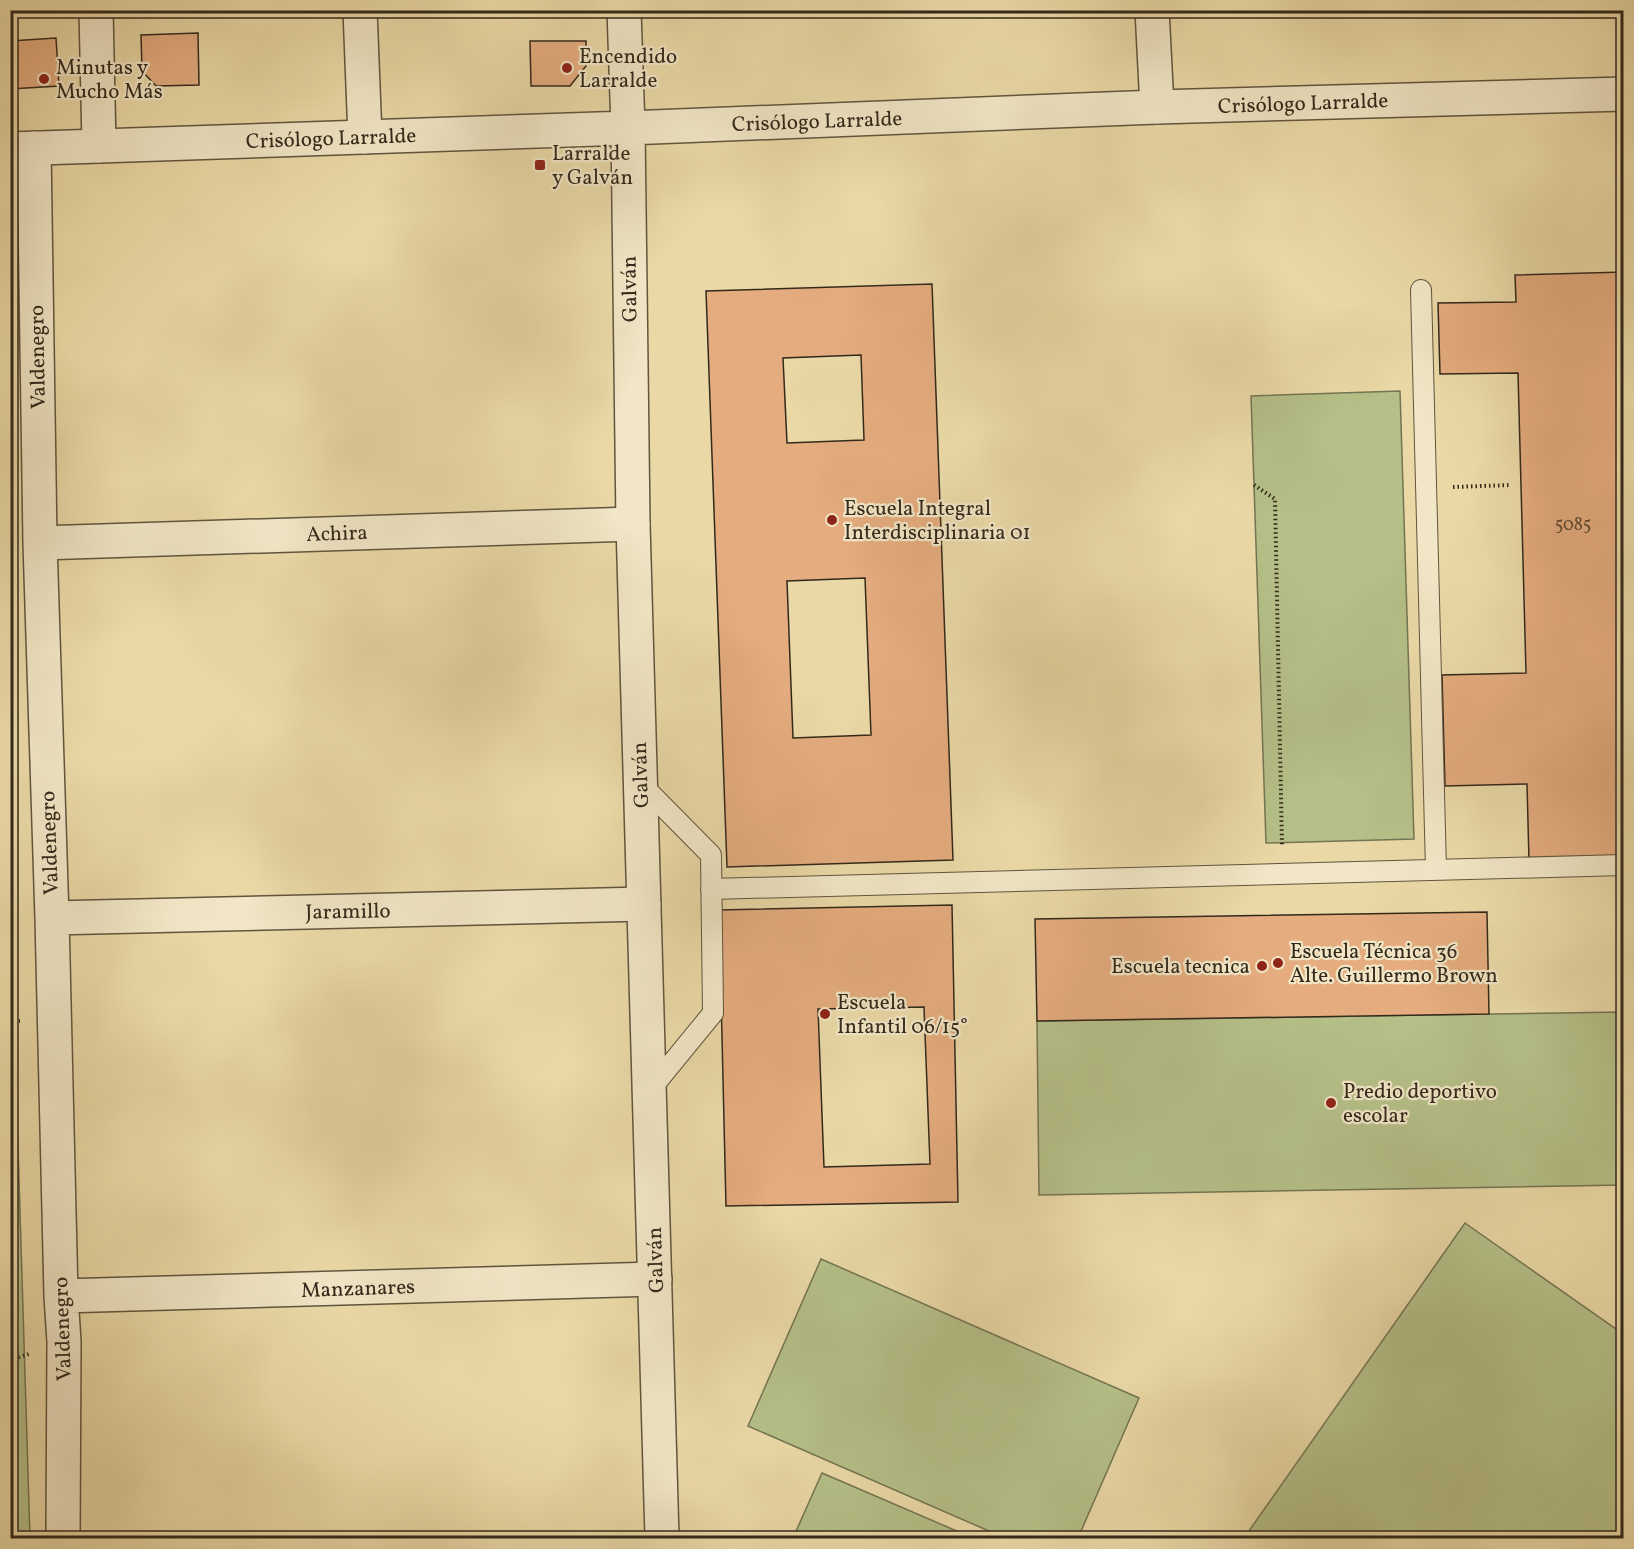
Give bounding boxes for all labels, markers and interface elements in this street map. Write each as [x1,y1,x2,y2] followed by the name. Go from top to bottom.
[579,43,677,96] place label: Encendido Larralde
[56,54,163,107] place label: Minutas y Mucho Más
[560,61,574,75] marker: Encendido Larralde
[37,72,51,86] marker: Minutas y Mucho Más
[1217,87,1389,122] street label: Crisólogo Larralde
[731,105,903,140] street label: Crisólogo Larralde
[245,122,417,157] street label: Crisólogo Larralde
[552,140,633,193] place label: Larralde y Galván
[533,158,547,172] marker: Larralde y Galván
[615,256,646,322] street label: Galván
[23,305,54,409] street label: Valdenegro
[844,495,1031,548] place label: Escuela Integral Interdisciplinaria 01
[825,513,839,527] marker: Escuela Integral Interdisciplinaria 01
[1555,513,1591,538] house number: 5085
[306,519,368,550] street label: Achira
[626,741,657,809] street label: Galván
[34,790,67,896] street label: Valdenegro
[305,897,391,928] street label: Jaramillo
[1290,938,1498,991] place label: Escuela Técnica 36 Alte. Guillermo Brown
[1111,953,1250,982] place label: Escuela tecnica
[1271,956,1285,970] marker: Escuela Técnica 36 Alte. Guillermo Brown
[1255,959,1269,973] marker: Escuela tecnica
[837,989,968,1042] place label: Escuela Infantil 06/15°
[818,1007,832,1021] marker: Escuela Infantil 06/15°
[1343,1078,1497,1131] place label: Predio deportivo escolar
[1324,1096,1338,1110] marker: Predio deportivo escolar
[641,1226,672,1294] street label: Galván
[300,1273,416,1306] street label: Manzanares
[47,1276,80,1382] street label: Valdenegro

